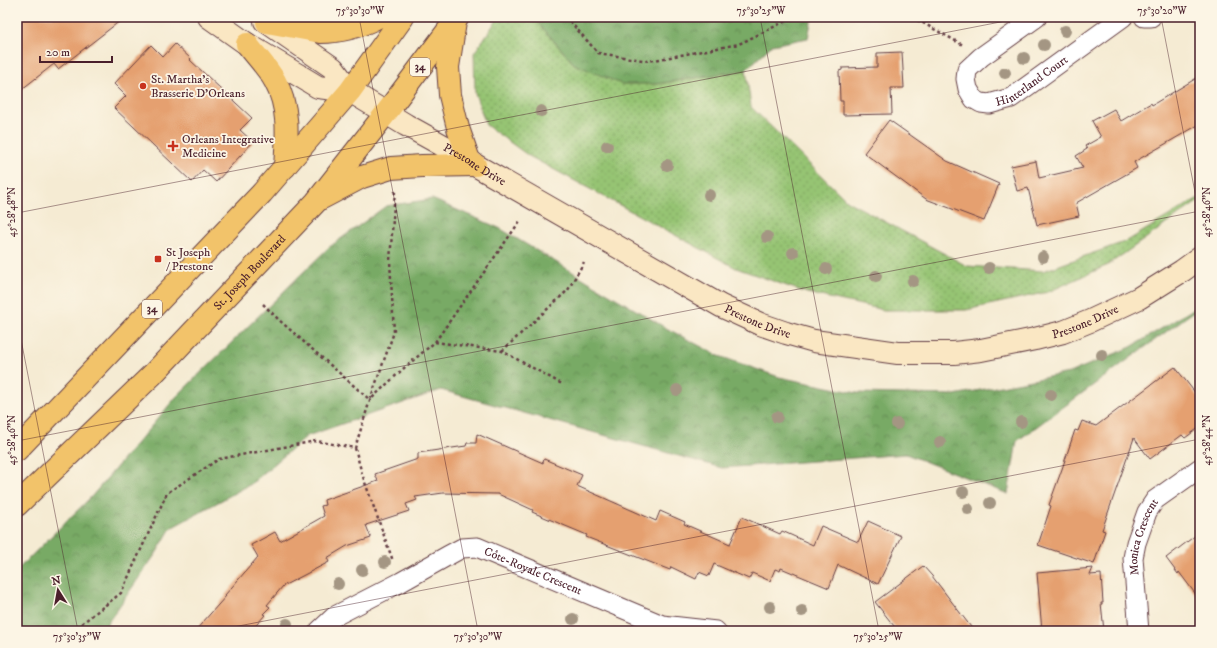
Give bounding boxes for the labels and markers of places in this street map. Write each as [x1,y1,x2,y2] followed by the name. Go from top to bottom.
[151,72,245,101] place label: St. Martha's Brasserie D'Orleans
[138,81,148,91] marker: St. Martha's Brasserie D'Orleans
[182,132,274,161] place label: Orleans Integrative Medicine
[167,140,179,152] marker: Orleans Integrative Medicine
[166,245,213,274] place label: St Joseph / Prestone
[153,254,163,264] marker: St Joseph / Prestone

